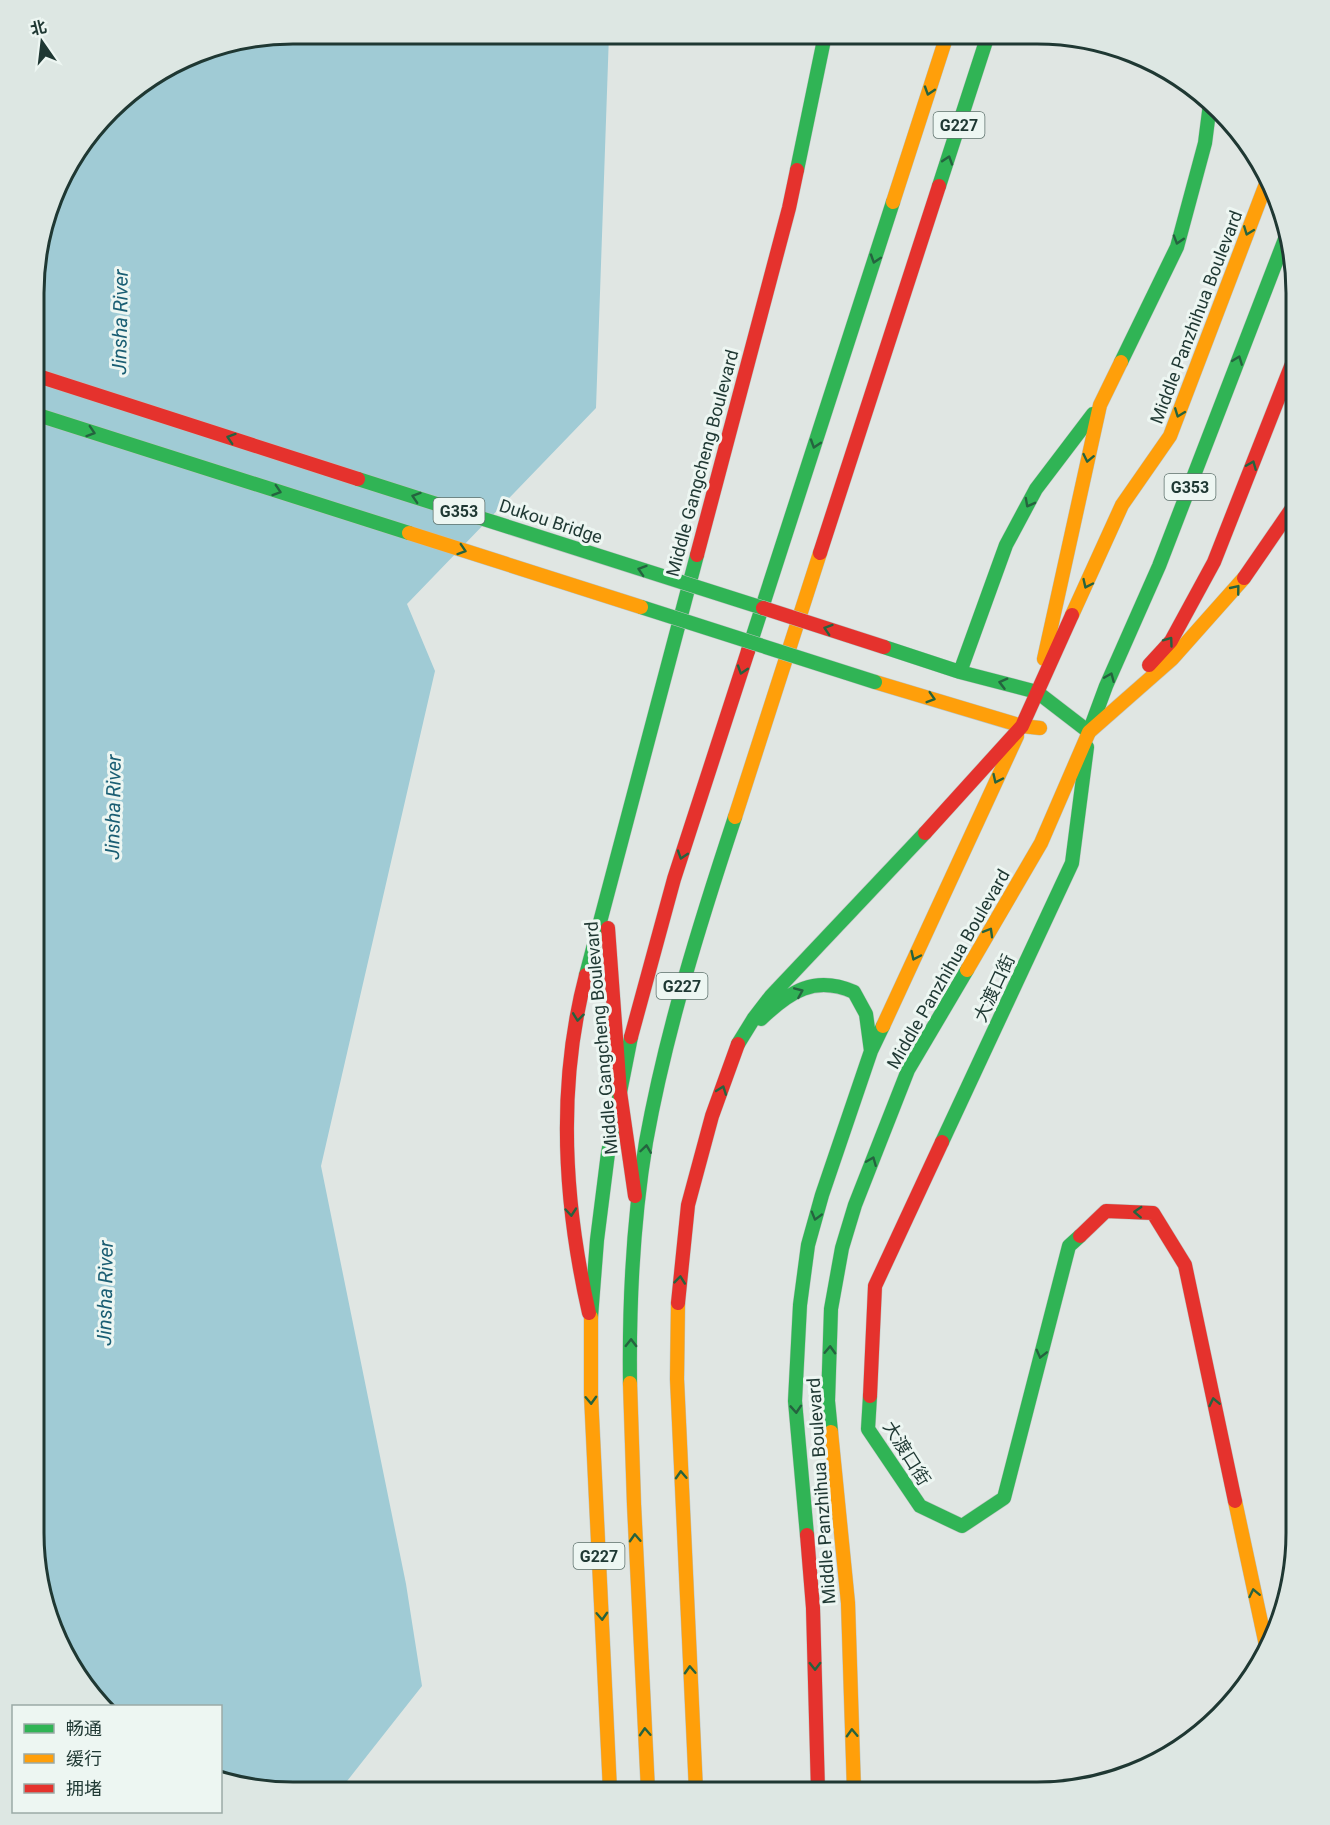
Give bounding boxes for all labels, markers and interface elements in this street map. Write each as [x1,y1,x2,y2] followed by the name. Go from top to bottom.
[12,12,72,72] north arrow
[28,17,49,39] text: 北
[924,85,936,96] one-way arrow
[934,112,984,138] road number: G227
[940,155,953,166] one-way arrow
[1146,207,1246,427] street label: Middle Panzhihua Boulevard
[1243,225,1256,235] one-way arrow
[1173,234,1185,245] one-way arrow
[870,253,882,264] one-way arrow
[107,268,133,375] water label: Jinsha River
[662,347,742,579] street label: Middle Gangcheng Boulevard
[1231,355,1244,366] one-way arrow
[1174,407,1186,418] one-way arrow
[85,425,96,437] one-way arrow
[226,433,237,445] one-way arrow
[810,438,822,449] one-way arrow
[1083,453,1096,463] one-way arrow
[1245,460,1257,471] one-way arrow
[1164,474,1216,500] road number: G353
[271,484,282,496] one-way arrow
[412,492,422,505] one-way arrow
[497,494,605,548] street label: Dukou Bridge
[1024,497,1036,508] one-way arrow
[434,498,484,524] road number: G353
[456,543,467,556] one-way arrow
[637,564,648,577] one-way arrow
[1082,577,1094,588] one-way arrow
[1229,585,1240,596] one-way arrow
[823,624,834,636] one-way arrow
[1162,636,1173,647] one-way arrow
[737,664,749,675] one-way arrow
[1103,673,1115,684] one-way arrow
[998,678,1008,691] one-way arrow
[925,691,936,703] one-way arrow
[100,753,126,860] water label: Jinsha River
[992,773,1004,784] one-way arrow
[677,849,689,860] one-way arrow
[882,866,1014,1072] street label: Middle Panzhihua Boulevard
[580,921,622,1155] street label: Middle Gangcheng Boulevard
[982,928,993,938] one-way arrow
[910,949,922,960] one-way arrow
[969,951,1019,1025] street label: 大渡口街
[656,973,708,999] road number: G227
[793,987,804,999] one-way arrow
[572,1013,585,1022] one-way arrow
[714,1086,727,1096] one-way arrow
[639,1144,651,1153] one-way arrow
[865,1156,877,1167] one-way arrow
[1133,1206,1142,1219] one-way arrow
[564,1207,577,1216] one-way arrow
[811,1210,823,1221] one-way arrow
[92,1239,118,1346] water label: Jinsha River
[673,1276,686,1285] one-way arrow
[625,1338,637,1347] one-way arrow
[824,1346,836,1355] one-way arrow
[1036,1348,1048,1359] one-way arrow
[803,1377,839,1605] street label: Middle Panzhihua Boulevard
[585,1396,598,1405] one-way arrow
[1208,1397,1221,1407] one-way arrow
[789,1405,802,1414] one-way arrow
[879,1417,935,1489] street label: 大渡口街
[675,1470,687,1479] one-way arrow
[629,1533,642,1542] one-way arrow
[574,1543,624,1569] road number: G227
[1249,1588,1262,1598] one-way arrow
[595,1611,608,1620] one-way arrow
[809,1662,821,1671] one-way arrow
[684,1665,696,1674] one-way arrow
[12,1705,222,1813] legend
[66,1718,102,1739] text: 畅通
[639,1728,652,1737] one-way arrow
[846,1729,858,1738] one-way arrow
[66,1748,102,1769] text: 缓行
[66,1778,102,1799] text: 拥堵

